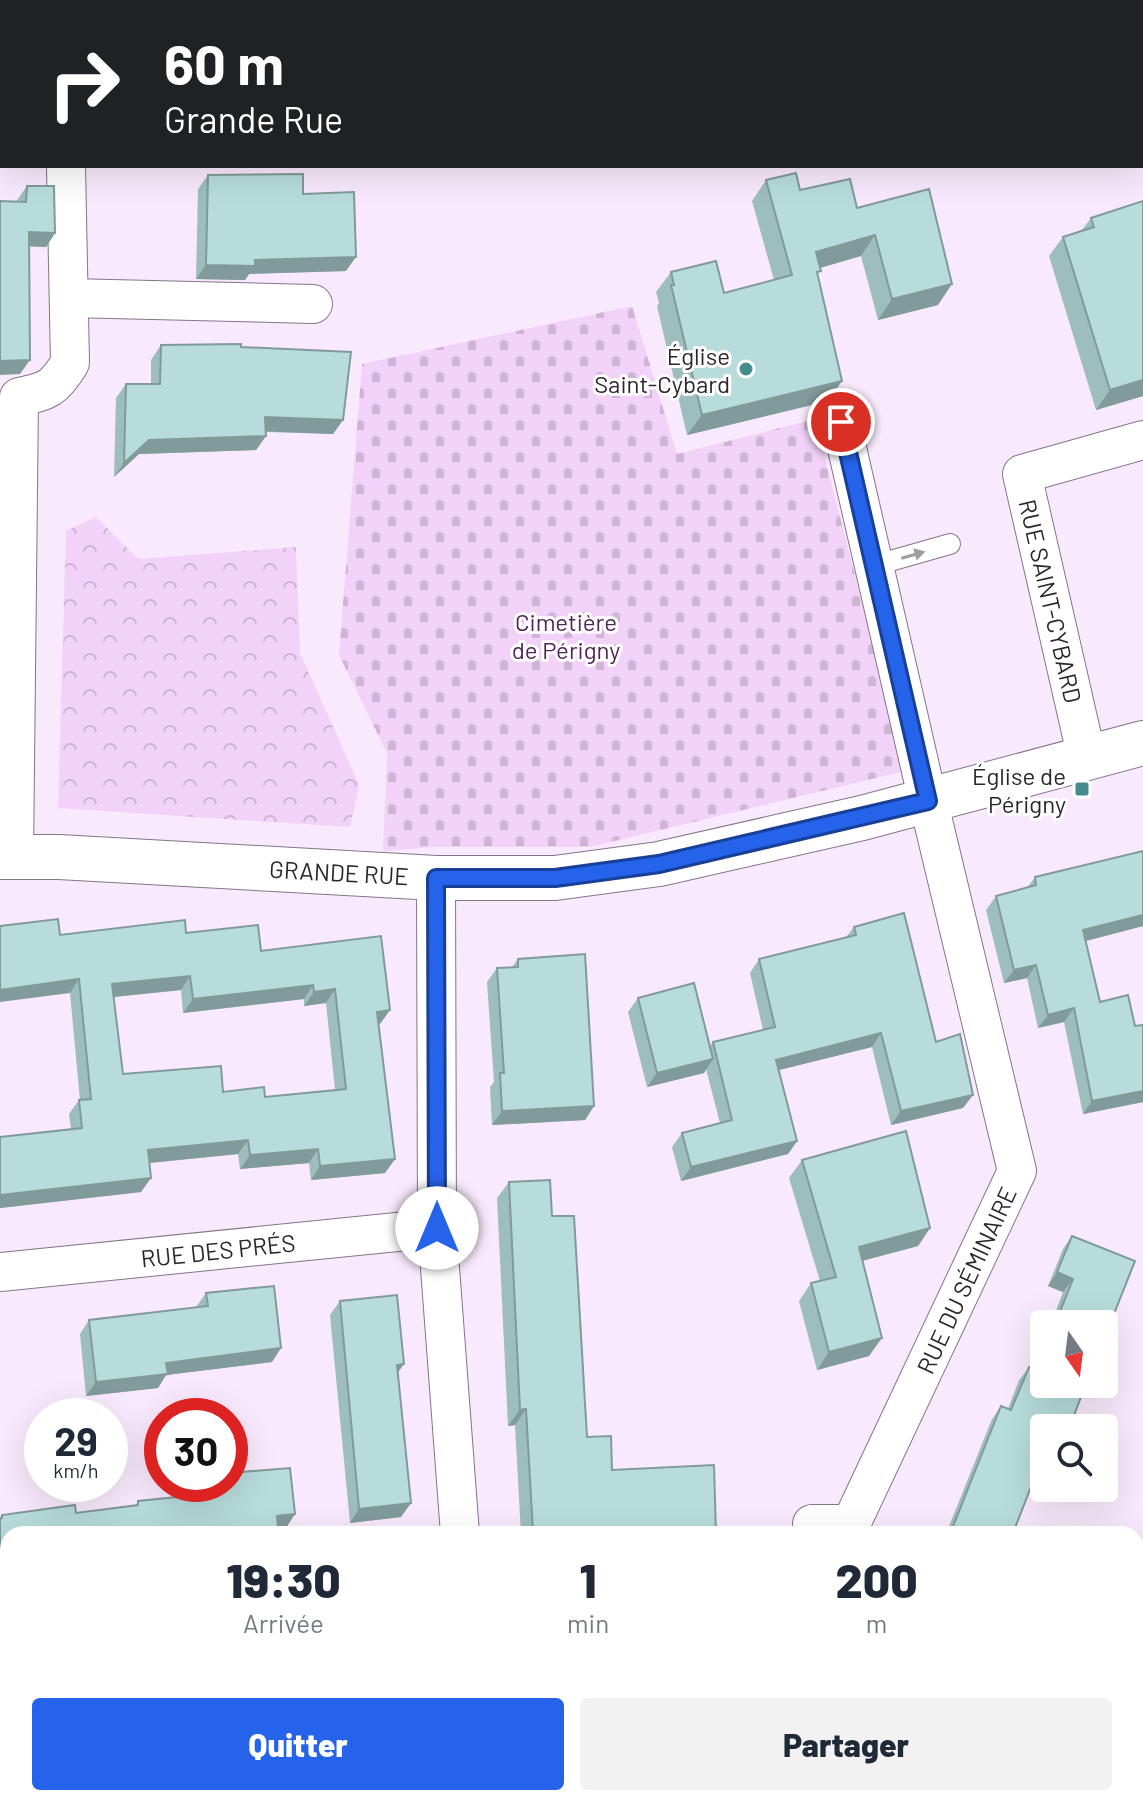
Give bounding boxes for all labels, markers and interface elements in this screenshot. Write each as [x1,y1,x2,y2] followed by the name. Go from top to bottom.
[164,29,284,96] text: 60 m
[32,32,136,136] icon: right
[164,97,343,140] text: Grande Rue
[594,341,730,398] place label: Église Saint-Cybard
[737,360,755,378] marker: Église Saint-Cybard
[807,388,875,456] pin
[819,400,863,444] icon: arrive
[1013,496,1089,706] street label: RUE SAINT-CYBARD
[901,548,925,561] one-way arrow
[512,607,620,664] park label: Cimetière de Périgny
[972,761,1066,818] place label: Église de Périgny
[1073,780,1091,798] marker: Église de Périgny
[269,854,409,890] street label: GRANDE RUE
[910,1182,1022,1378] street label: RUE DU SÉMINAIRE
[395,1186,479,1270] position arrow
[139,1227,297,1273] street label: RUE DES PRÉS
[1030,1310,1118,1398] north arrow
[1030,1310,1118,1502] map controls
[144,1398,248,1502] speed limit sign: 30
[1030,1414,1118,1502] button: search
[54,1416,98,1464] text: 29
[53,1458,99,1482] text: km/h
[226,1550,341,1608] text: 19:30
[580,1550,597,1608] text: 1
[836,1550,918,1608] text: 200
[243,1607,324,1638] text: Arrivée
[567,1607,609,1638] text: min
[866,1607,887,1638] text: m
[32,1698,564,1790] button: Quitter
[580,1698,1112,1790] button: Partager

